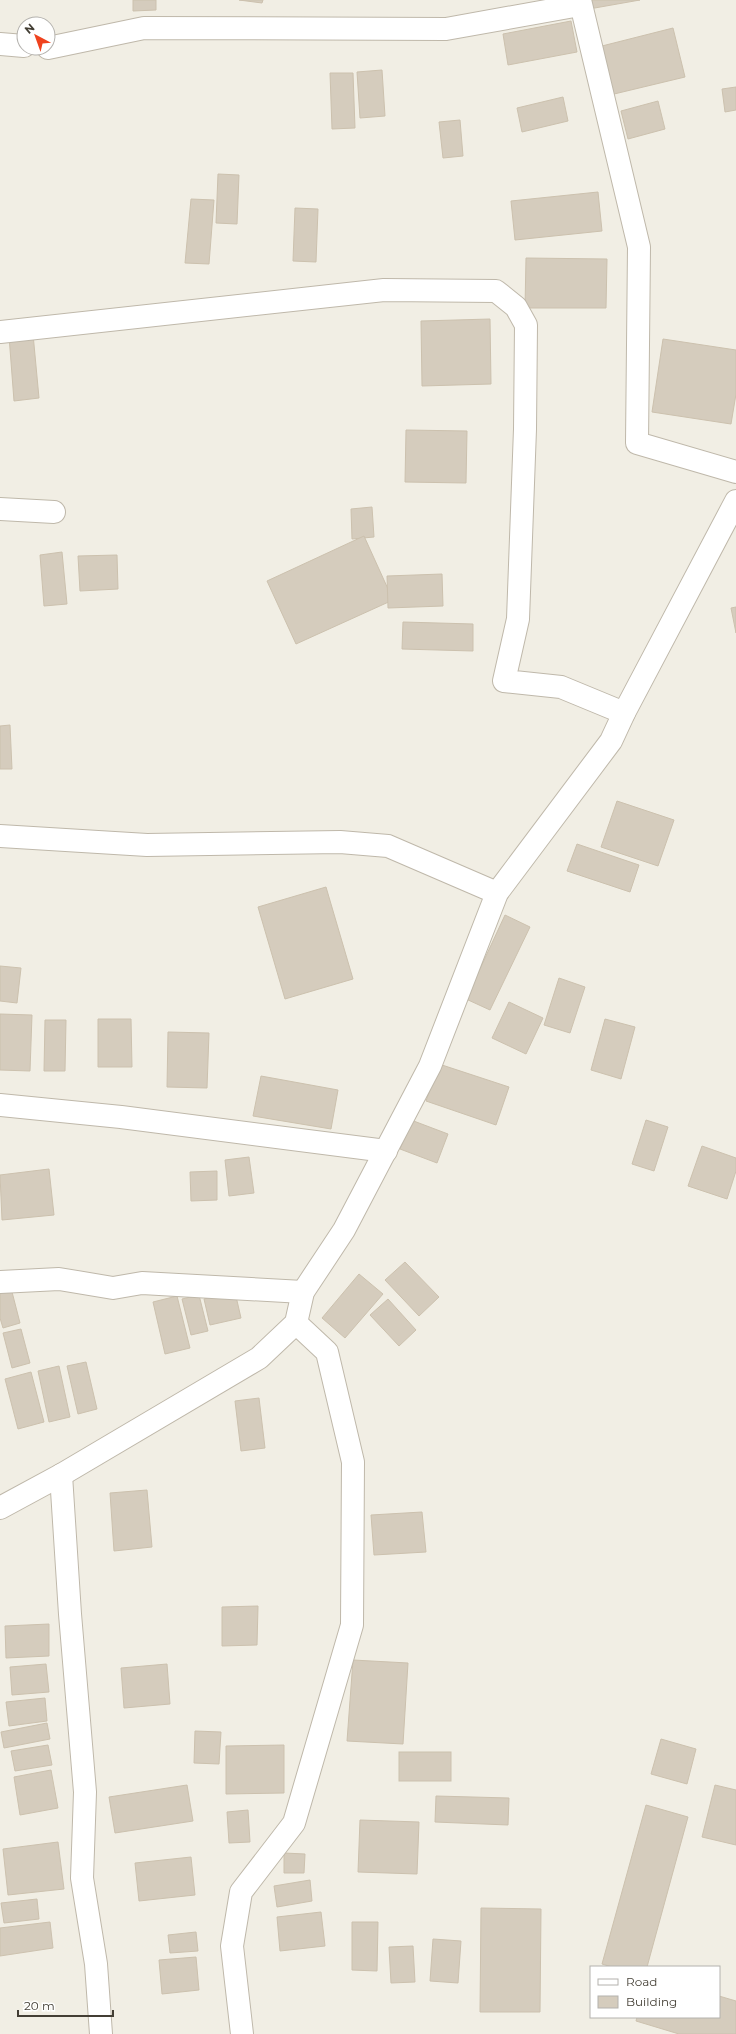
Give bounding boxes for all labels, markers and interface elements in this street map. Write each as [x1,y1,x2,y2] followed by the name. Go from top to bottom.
[16,16,56,56] north arrow
[21,20,37,37] text: N
[590,1966,720,2018] legend
[626,1974,657,1989] text: Road
[18,1992,113,2018] scale bar
[626,1994,677,2009] text: Building
[24,1998,55,2013] text: 20 m

